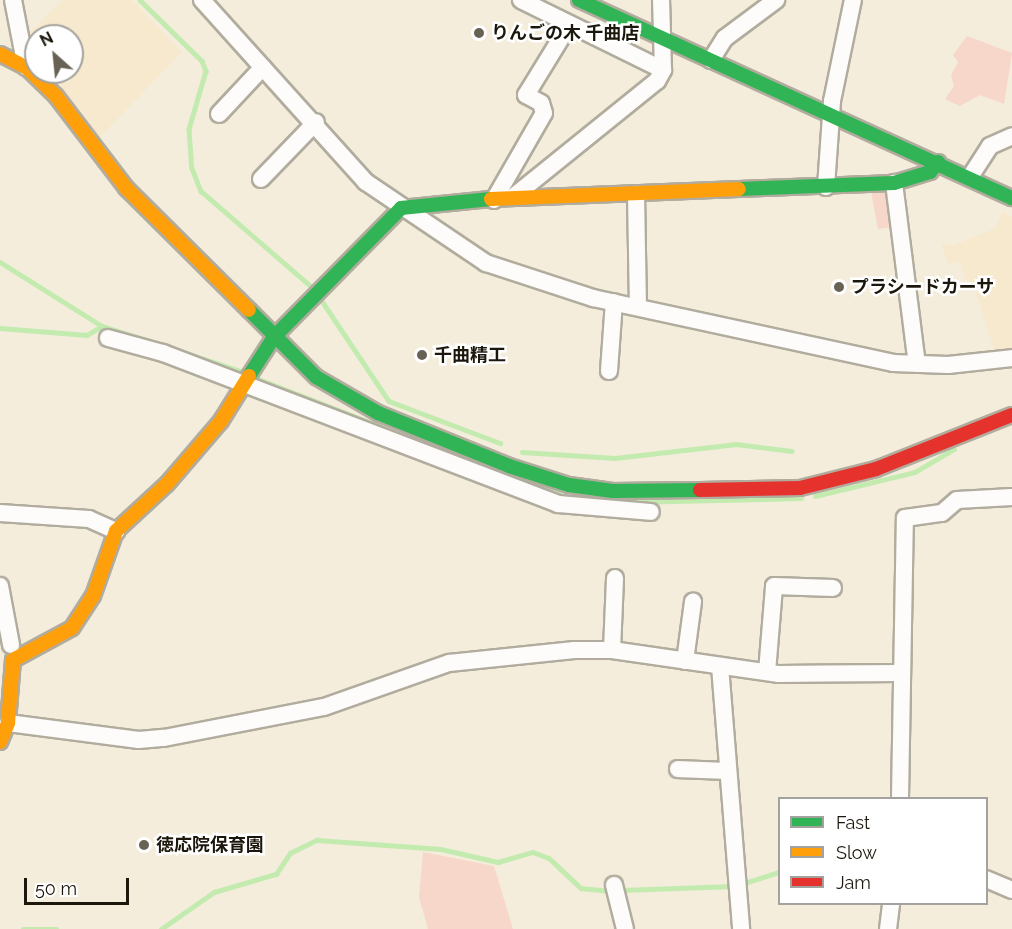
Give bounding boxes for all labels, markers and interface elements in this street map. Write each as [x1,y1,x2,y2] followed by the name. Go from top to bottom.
[491,22,639,44] place label: りんごの木 千曲店
[24,24,84,84] north arrow
[472,26,486,40] marker: りんごの木 千曲店
[37,28,56,51] text: N
[851,276,995,298] place label: プラシードカーサ
[832,280,846,294] marker: プラシードカーサ
[434,344,506,366] place label: 千曲精工
[415,348,429,362] marker: 千曲精工
[778,797,988,905] legend
[836,812,870,833] text: Fast
[156,834,264,856] place label: 徳応院保育園
[137,838,151,852] marker: 徳応院保育園
[836,842,877,863] text: Slow
[27,866,132,904] scale bar
[836,872,871,893] text: Jam
[35,878,77,899] text: 50 m

